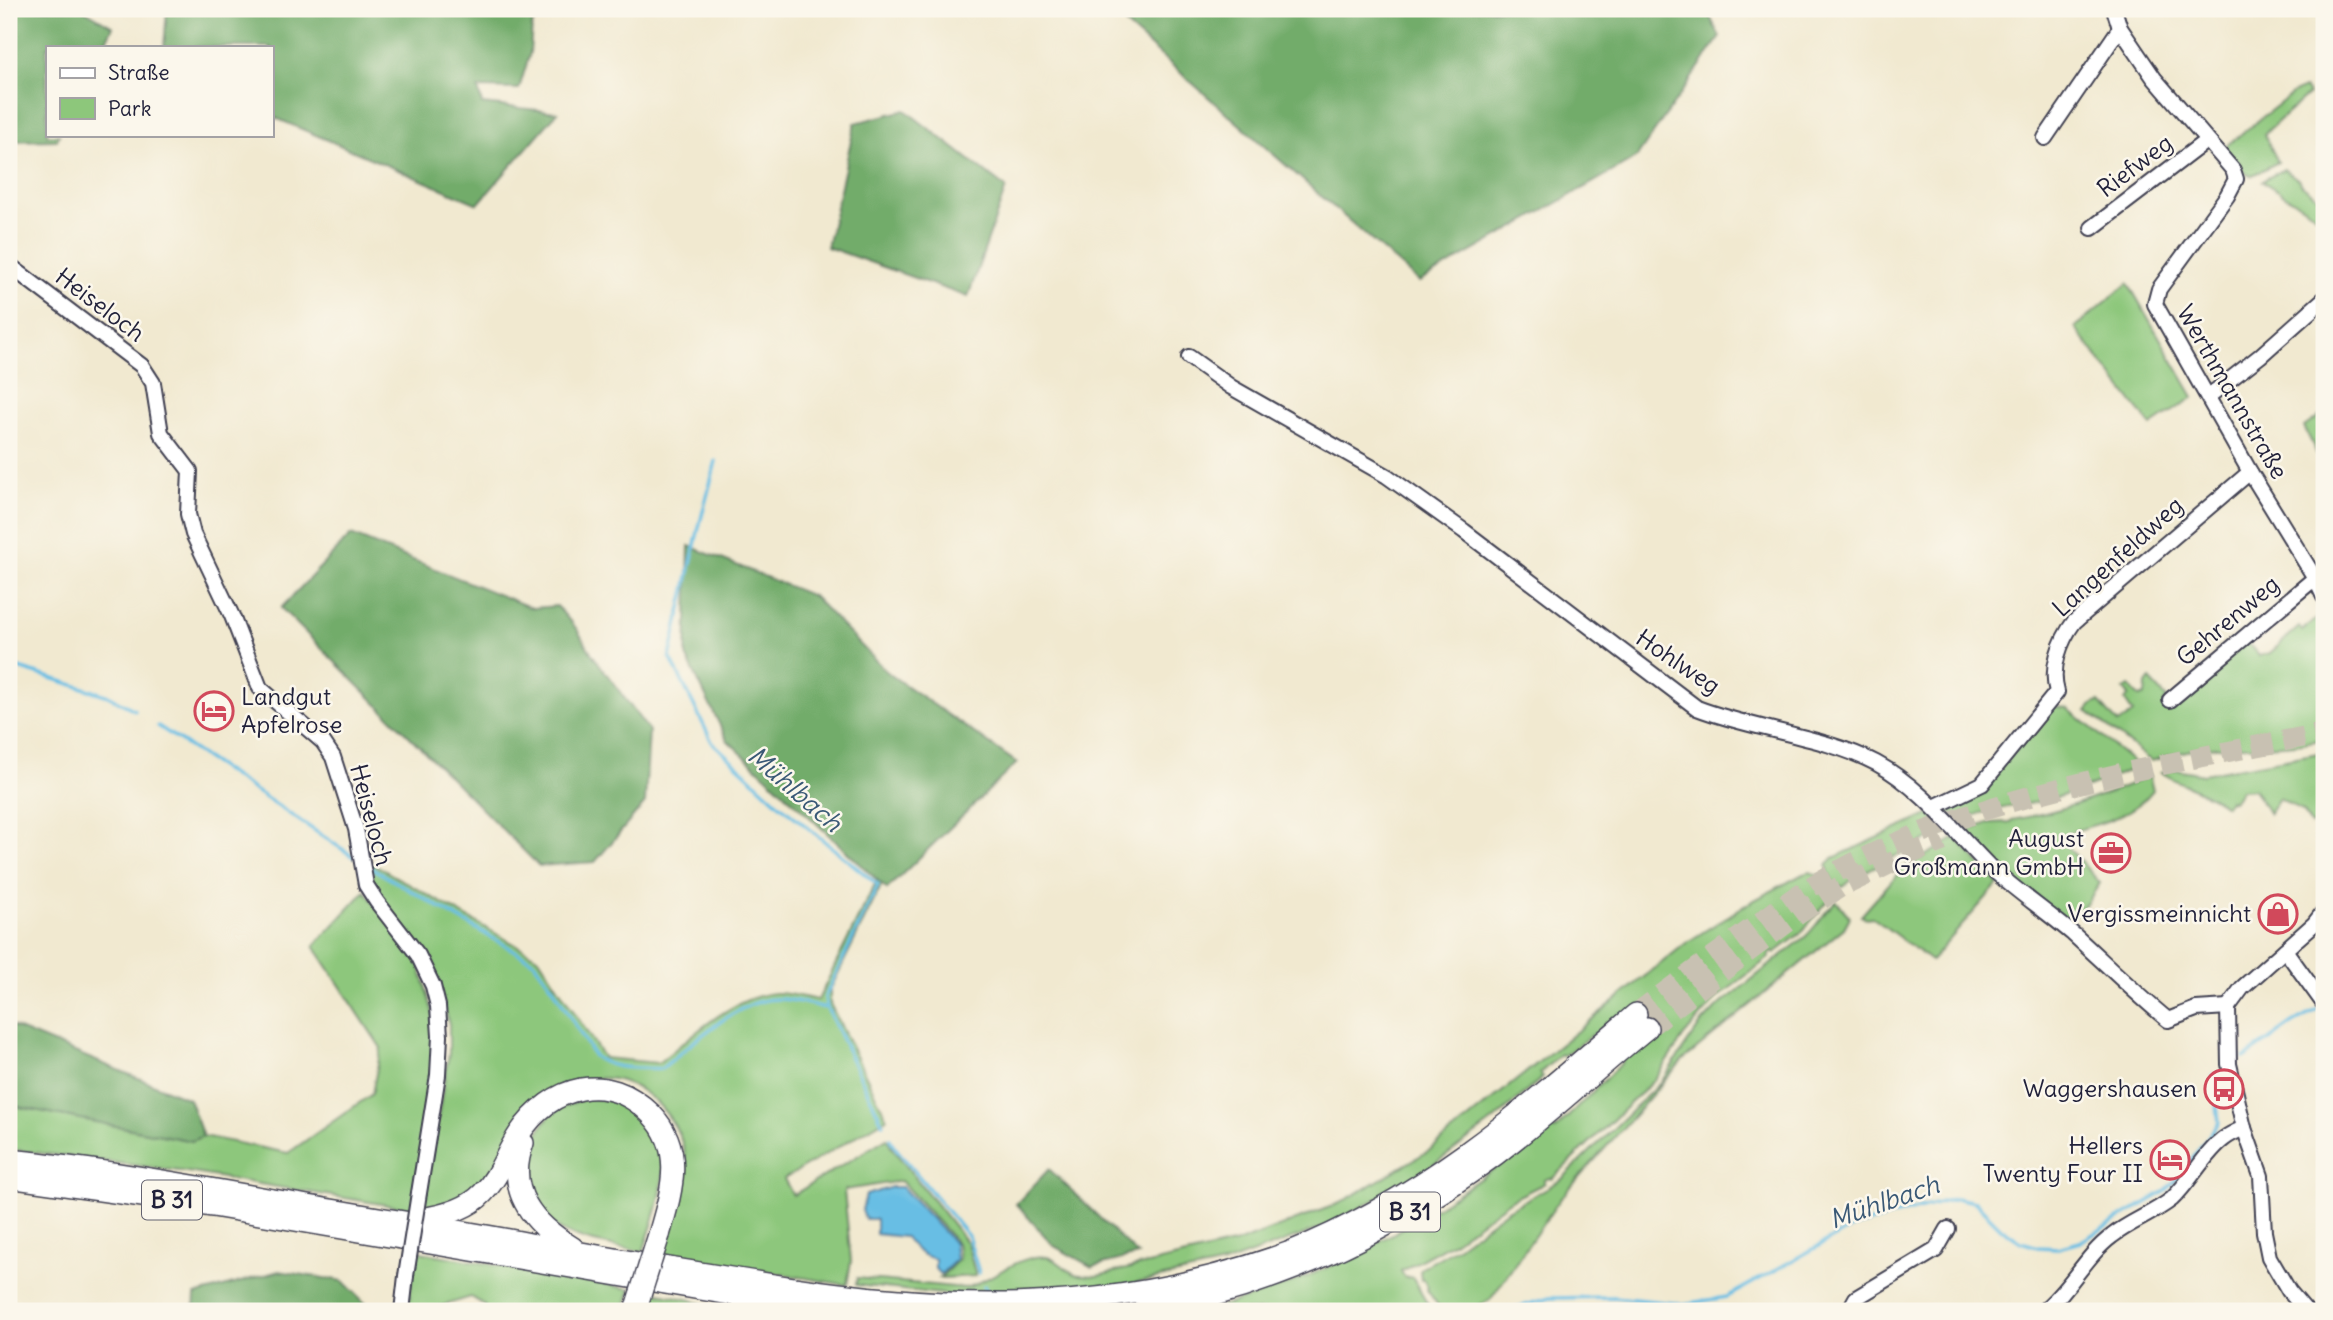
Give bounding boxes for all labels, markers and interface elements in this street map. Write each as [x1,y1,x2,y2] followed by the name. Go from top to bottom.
[46,46,273,136] legend
[108,59,169,86] text: Straße
[108,95,151,122] text: Park
[2091,127,2178,203] street label: Riefweg
[50,261,151,348] street label: Heiseloch
[2171,299,2295,484] street label: Werthmannstraße
[2046,490,2189,623] street label: Langenfeldweg
[2170,569,2285,672] street label: Gehrenweg
[1631,622,1726,700] street label: Hohlweg
[241,681,342,739] place label: Landgut Apfelrose
[193,690,235,732] hotel icon: Landgut Apfelrose
[741,739,850,839] water label: Mühlbach
[344,761,400,869] street label: Heiseloch
[1894,823,2084,881] place label: August Großmann GmbH
[2090,832,2132,874] office icon: August Großmann GmbH
[2257,893,2299,935] shop icon: Vergissmeinnicht
[2067,898,2251,928] place label: Vergissmeinnicht
[2203,1068,2245,1110] bus stop icon: Waggershausen
[2023,1073,2197,1103] place label: Waggershausen
[1983,1130,2143,1188] place label: Hellers Twenty Four II
[2149,1139,2191,1181] hotel icon: Hellers Twenty Four II
[1824,1167,1944,1236] water label: Mühlbach
[142,1180,202,1219] road number: B 31
[1380,1192,1440,1232] road number: B 31

